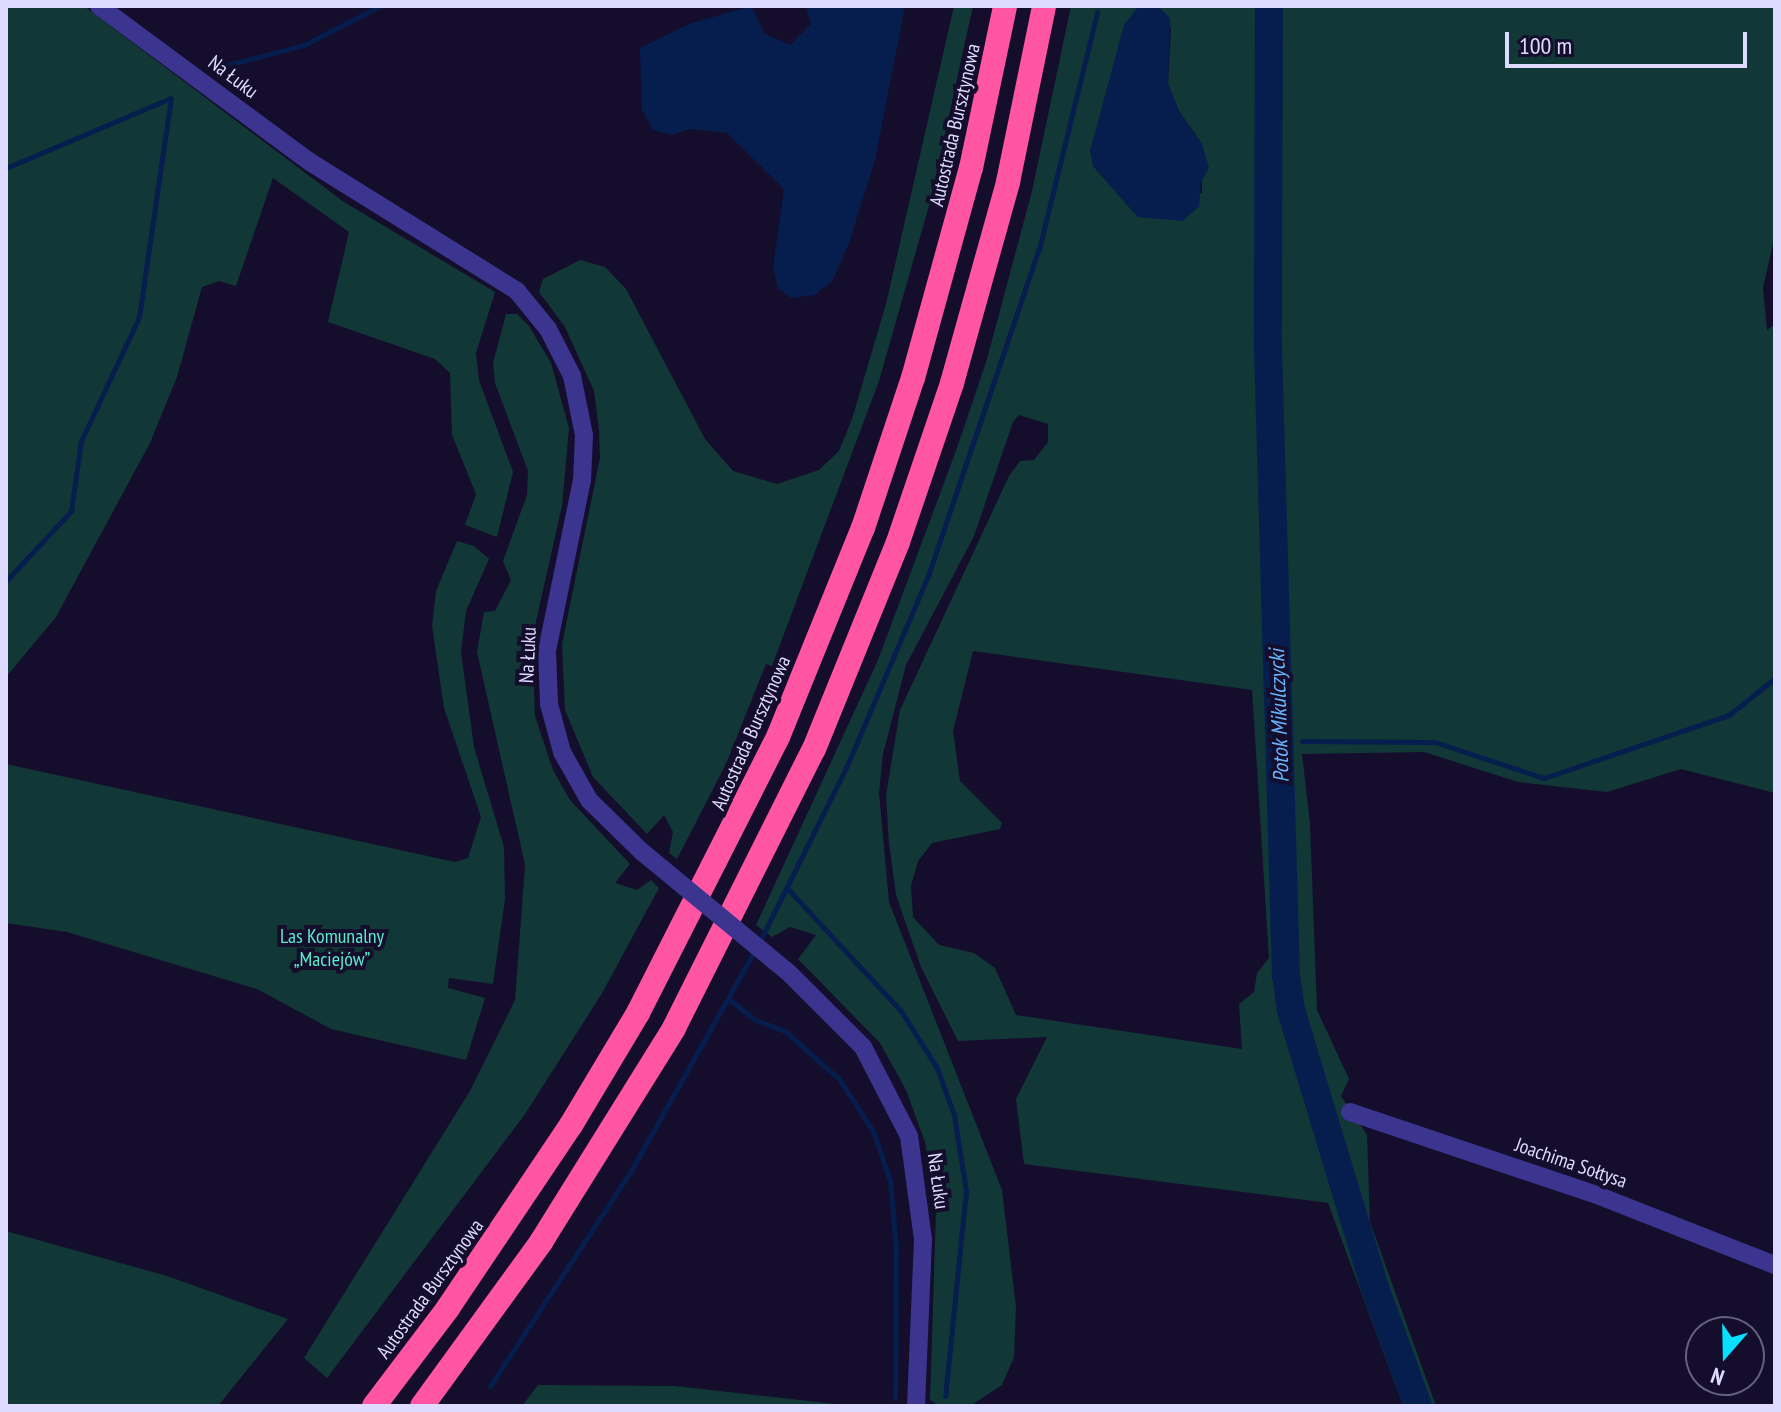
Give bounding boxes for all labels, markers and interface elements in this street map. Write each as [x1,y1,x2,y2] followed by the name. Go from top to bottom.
[1509,16,1751,66] scale bar
[1519,30,1572,61] text: 100 m
[925,41,985,209] street label: Autostrada Bursztynowa
[203,51,263,103] street label: Na Łuku
[515,626,541,684] street label: Na Łuku
[1263,649,1295,783] water label: Potok Mikulczycki
[706,652,796,814] street label: Autostrada Bursztynowa
[280,924,384,971] park label: Las Komunalny „Maciejów”
[1512,1133,1630,1193] street label: Joachima Sołtysa
[922,1152,954,1210] street label: Na Łuku
[371,1215,489,1363] street label: Autostrada Bursztynowa
[1685,1316,1765,1396] north arrow
[1707,1361,1728,1392] text: N

